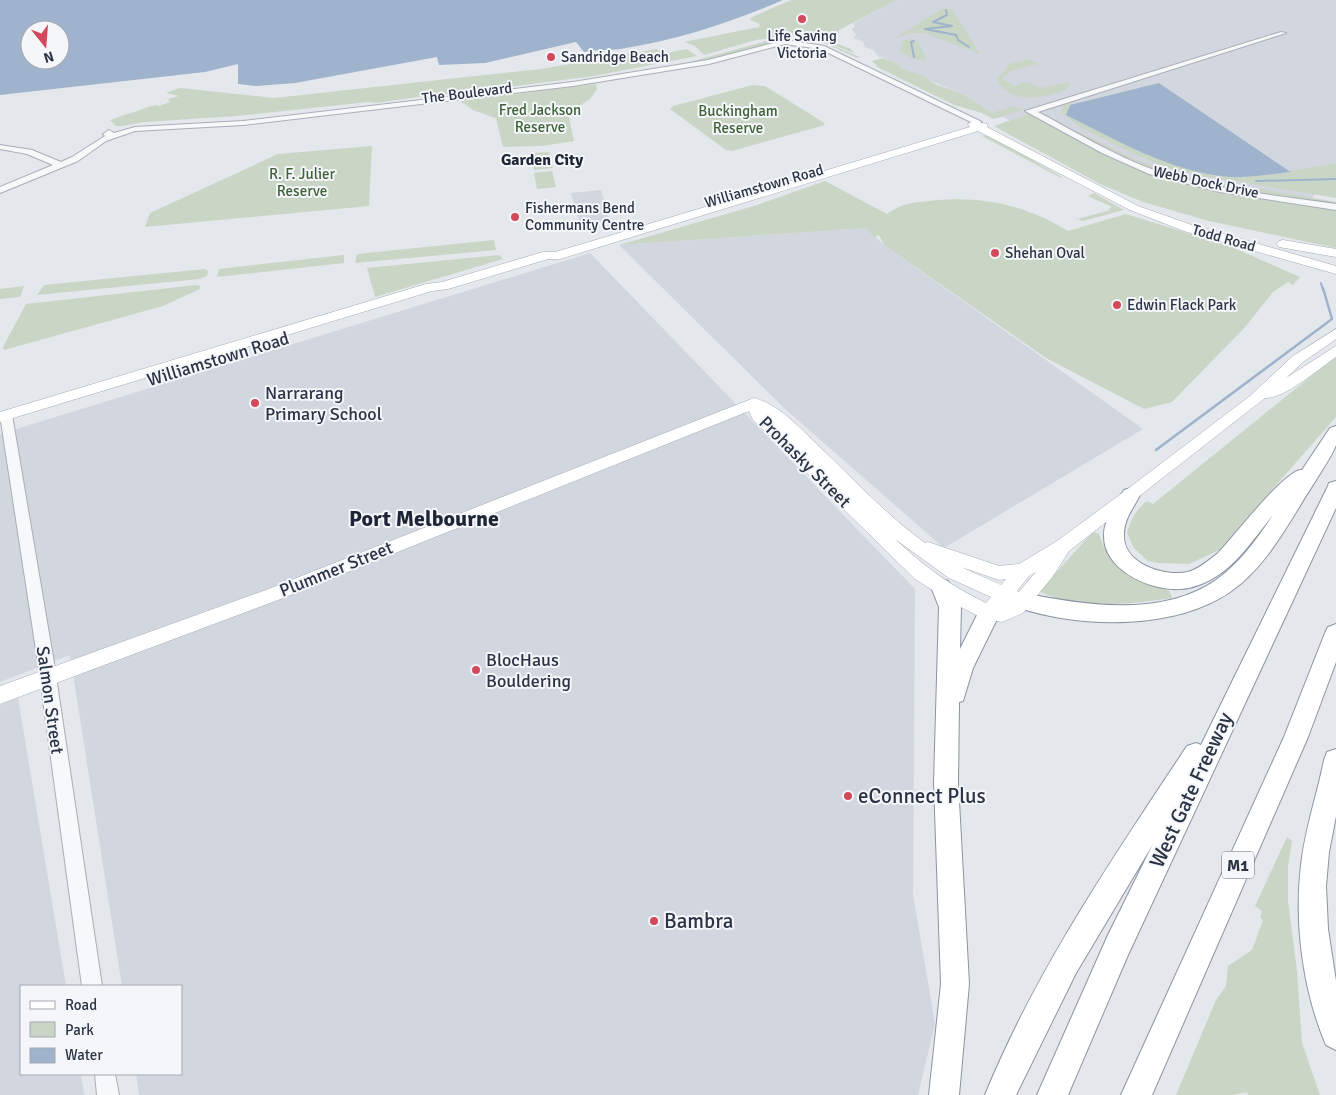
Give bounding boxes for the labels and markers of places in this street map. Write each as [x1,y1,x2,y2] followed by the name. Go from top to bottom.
[796,13,808,25] marker: Life Saving Victoria
[767,27,837,62] place label: Life Saving Victoria
[561,48,669,66] place label: Sandridge Beach
[545,51,557,63] marker: Sandridge Beach
[525,199,644,234] place label: Fishermans Bend Community Centre
[509,211,521,223] marker: Fishermans Bend Community Centre
[1005,244,1085,262] place label: Shehan Oval
[989,247,1001,259] marker: Shehan Oval
[1127,296,1237,314] place label: Edwin Flack Park
[1111,299,1123,311] marker: Edwin Flack Park
[265,382,382,425] place label: Narrarang Primary School
[249,397,261,409] marker: Narrarang Primary School
[486,649,571,692] place label: BlocHaus Bouldering
[470,664,482,676] marker: BlocHaus Bouldering
[858,783,986,809] place label: eConnect Plus
[842,790,854,802] marker: eConnect Plus
[664,908,733,934] place label: Bambra
[648,915,660,927] marker: Bambra

